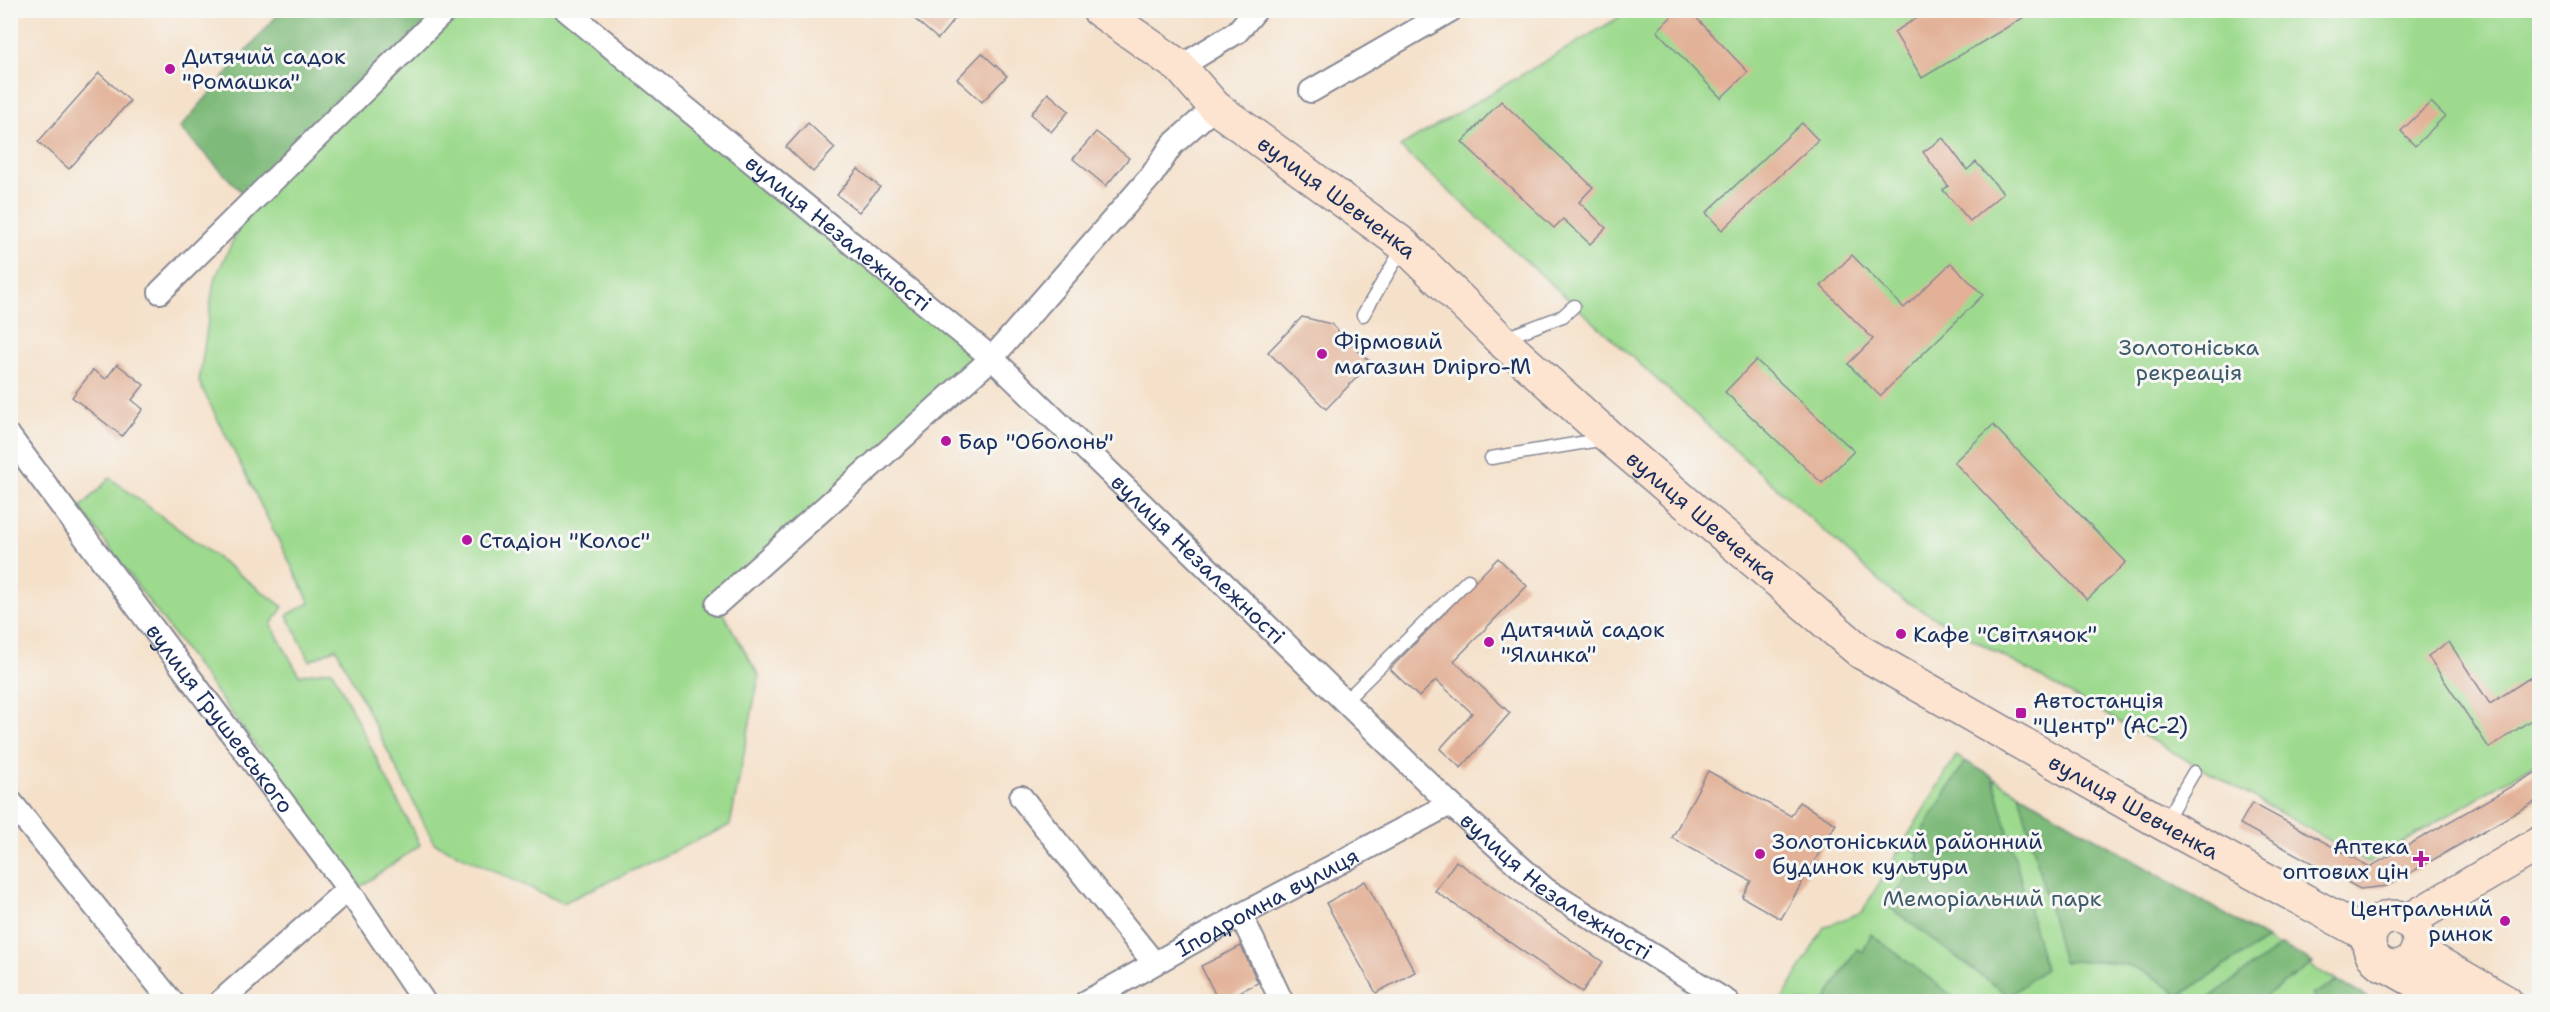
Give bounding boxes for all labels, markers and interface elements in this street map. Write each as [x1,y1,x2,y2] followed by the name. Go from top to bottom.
[182,42,346,96] place label: Дитячий садок "Ромашка"
[163,62,177,76] marker: Дитячий садок "Ромашка"
[1252,128,1424,265] street label: вулиця Шевченка
[739,148,938,317] street label: вулиця Незалежності
[1334,327,1531,381] place label: Фірмовий магазин Dnipro-M
[2119,333,2260,387] park label: Золотоніська рекреація
[1315,347,1329,361] marker: Фірмовий магазин Dnipro-M
[958,427,1114,456] place label: Бар "Оболонь"
[939,434,953,448] marker: Бар "Оболонь"
[1620,444,1785,590] street label: вулиця Шевченка
[1105,467,1292,650] street label: вулиця Незалежності
[479,526,650,555] place label: Стадіон "Колос"
[460,533,474,547] marker: Стадіон "Колос"
[1501,615,1665,669] place label: Дитячий садок "Ялинка"
[140,617,301,819] street label: вулиця Грушевського
[1913,620,2097,649] place label: Кафе "Світлячок"
[1894,627,1908,641] marker: Кафе "Світлячок"
[1482,635,1496,649] marker: Дитячий садок "Ялинка"
[2033,686,2188,740] place label: Автостанція "Центр" (АС-2)
[2014,706,2028,720] marker: Автостанція "Центр" (АС-2)
[2043,747,2224,866] street label: вулиця Шевченка
[1454,806,1658,966] street label: вулиця Незалежності
[1772,827,2043,881] place label: Золотоніський районний будинок культури
[2282,832,2409,886] place label: Аптека оптових цін
[1170,841,1364,963] street label: Іподромна вулиця
[1753,847,1767,861] marker: Золотоніський районний будинок культури
[2414,852,2428,866] marker: Аптека оптових цін
[1883,884,2102,913] park label: Меморіальний парк
[2350,894,2493,948] place label: Центральний ринок
[2498,914,2512,928] marker: Центральний ринок

